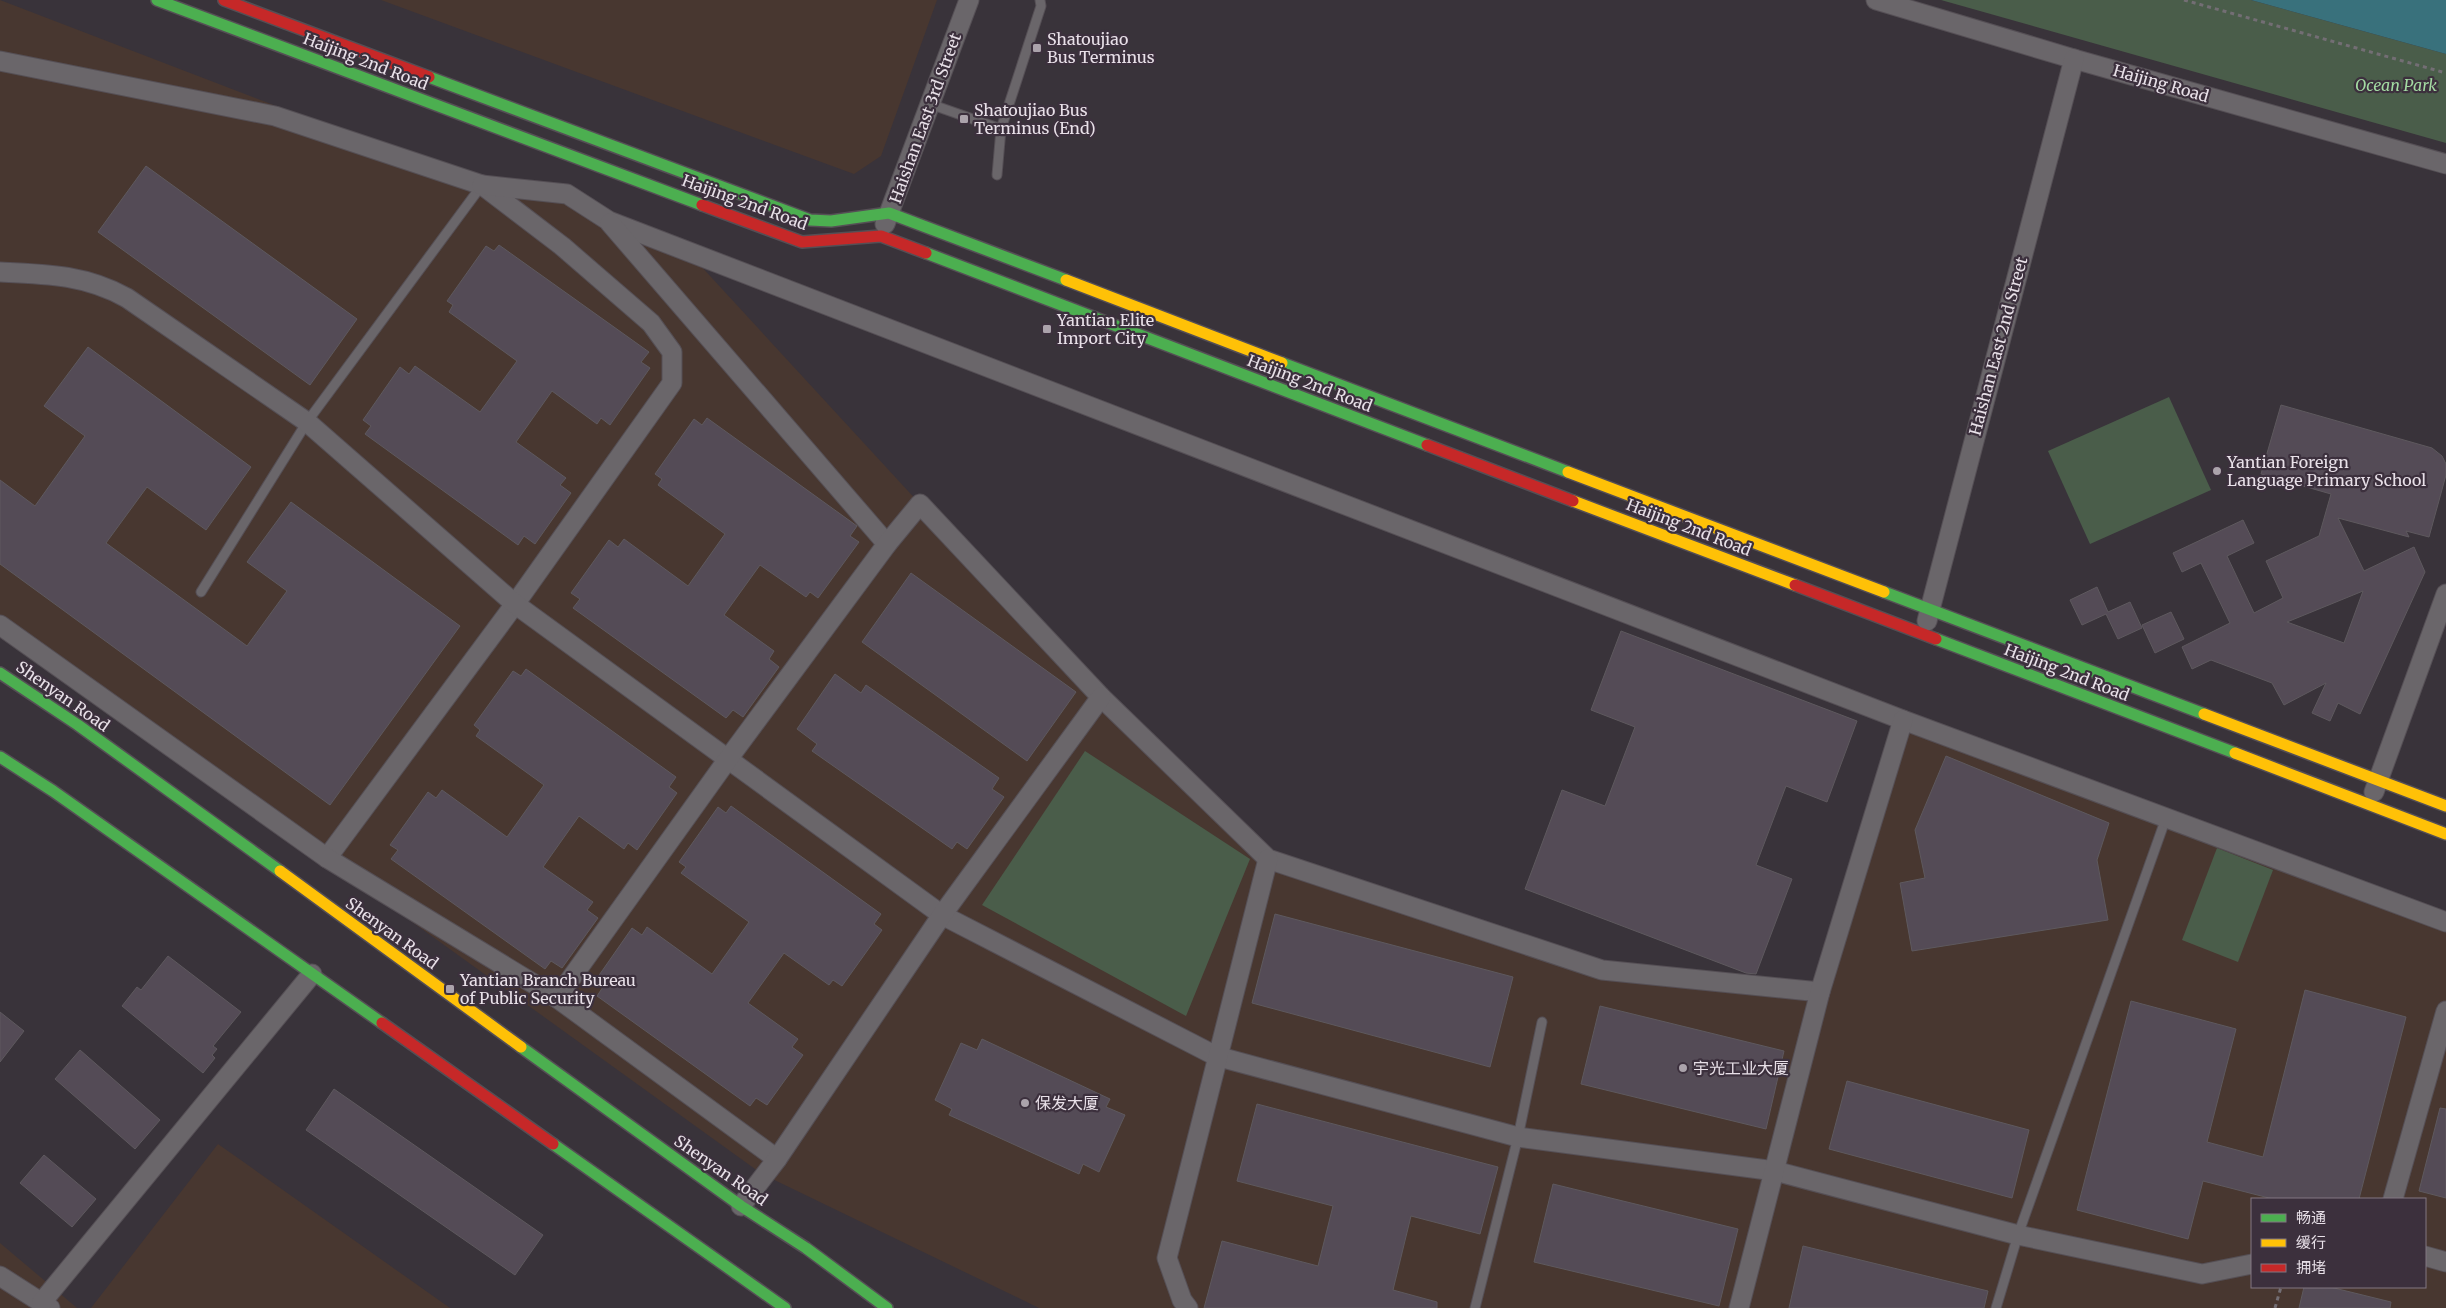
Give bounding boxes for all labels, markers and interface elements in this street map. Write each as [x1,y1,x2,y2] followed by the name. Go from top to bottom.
[301,28,432,94] street label: Haijing 2nd Road
[885,29,965,206] street label: Haishan East 3rd Street
[1047,29,1155,67] place label: Shatoujiao Bus Terminus
[1031,42,1043,54] marker: Shatoujiao Bus Terminus
[2111,60,2212,106] street label: Haijing Road
[2355,75,2437,95] park label: Ocean Park
[974,100,1096,138] place label: Shatoujiao Bus Terminus (End)
[958,113,970,125] marker: Shatoujiao Bus Terminus (End)
[679,170,811,234] street label: Haijing 2nd Road
[1965,254,2032,438] street label: Haishan East 2nd Street
[1056,310,1154,348] place label: Yantian Elite Import City
[1041,323,1053,335] marker: Yantian Elite Import City
[1245,350,1376,416] street label: Haijing 2nd Road
[2226,452,2426,490] place label: Yantian Foreign Language Primary School
[2211,465,2223,477] marker: Yantian Foreign Language Primary School
[1624,494,1755,560] street label: Haijing 2nd Road
[2002,639,2133,705] street label: Haijing 2nd Road
[12,656,114,736] street label: Shenyan Road
[342,893,442,973] street label: Shenyan Road
[459,970,636,1008] place label: Yantian Branch Bureau of Public Security
[444,983,456,995] marker: Yantian Branch Bureau of Public Security
[1693,1058,1789,1078] place label: 宇光工业大厦
[1677,1062,1689,1074] marker: 宇光工业大厦
[1035,1093,1099,1113] place label: 保发大厦
[1019,1097,1031,1109] marker: 保发大厦
[670,1130,772,1210] street label: Shenyan Road
[2251,1198,2426,1288] legend
[2296,1208,2326,1227] text: 畅通
[2296,1233,2326,1252] text: 缓行
[2296,1258,2326,1277] text: 拥堵

